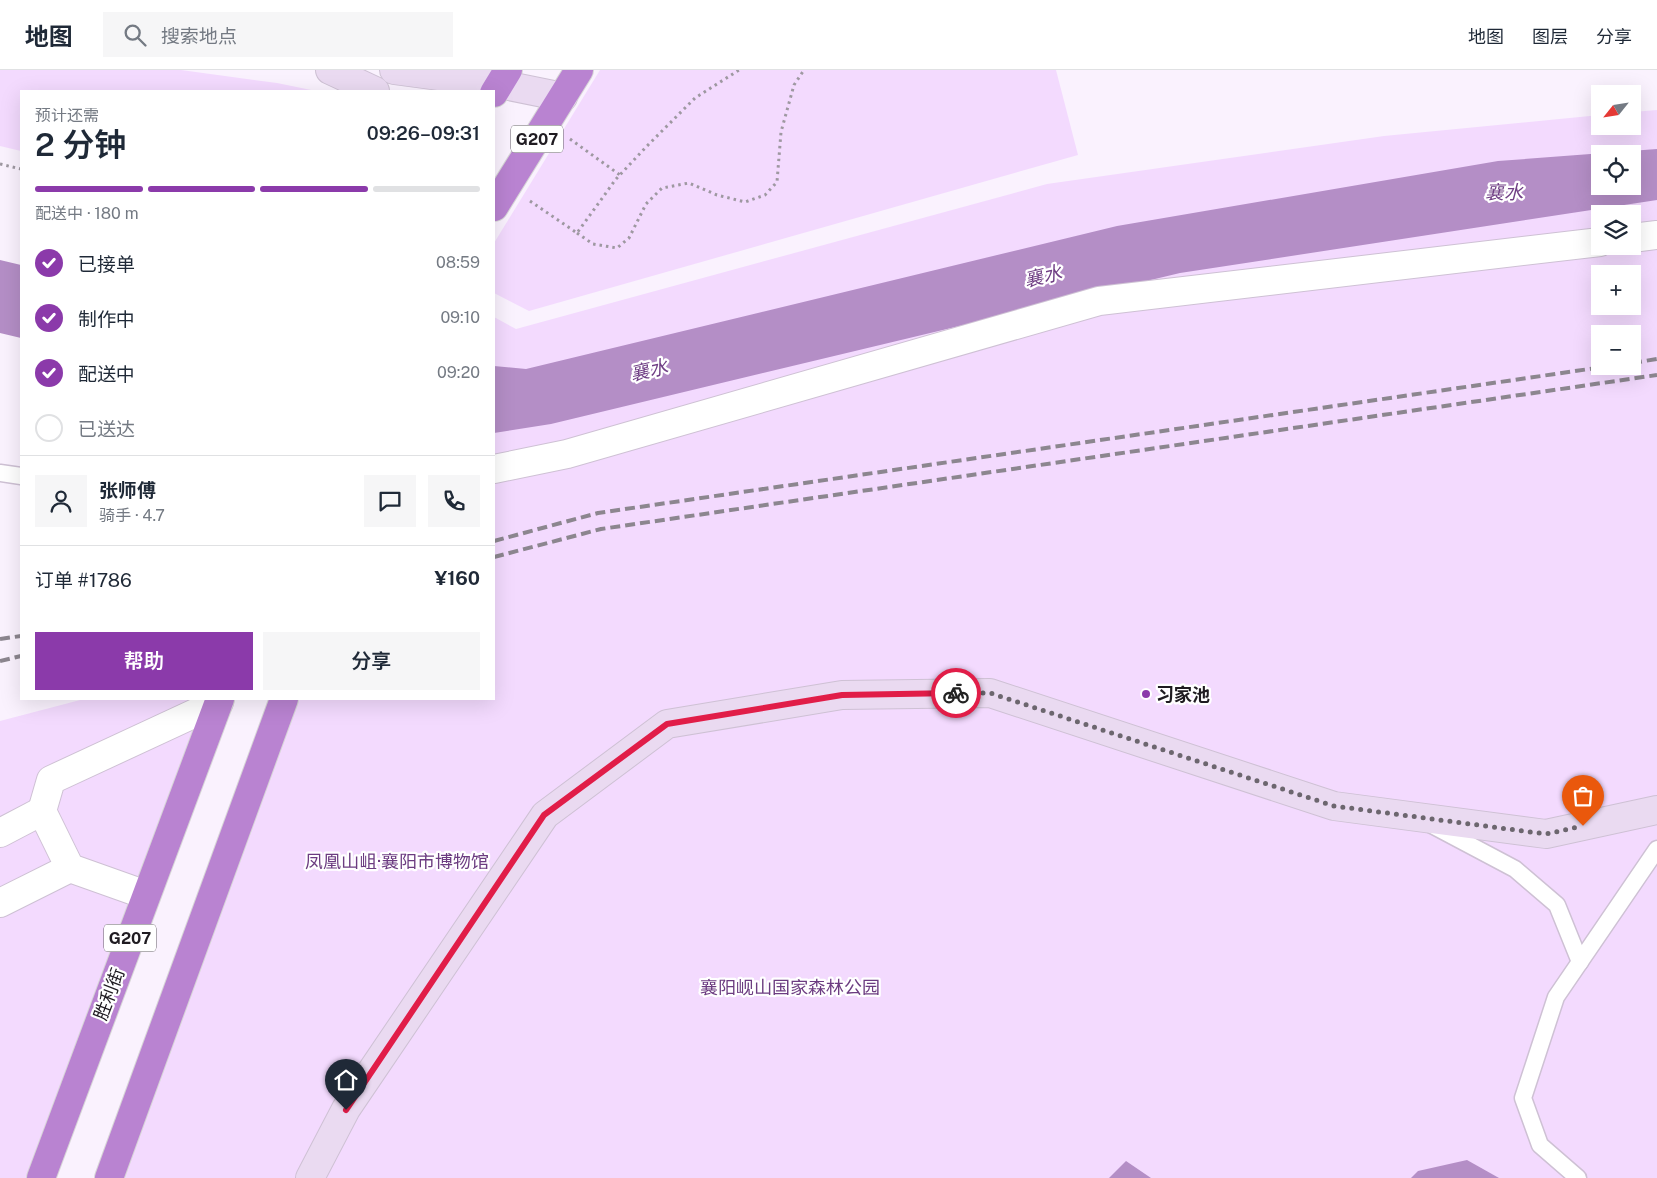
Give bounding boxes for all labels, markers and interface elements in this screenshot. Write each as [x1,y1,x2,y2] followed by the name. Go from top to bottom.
[103,12,453,57] search box
[121,21,149,49] icon: search
[25,22,73,50] text: 地图
[161,25,237,47] text: 搜索地点
[1468,26,1504,47] text: 地图
[1532,26,1568,47] text: 图层
[1596,26,1632,47] text: 分享
[1591,85,1641,135] north arrow
[1591,85,1641,375] map controls
[35,106,99,125] text: 预计还需
[367,122,480,144] text: 09:26–09:31
[35,126,126,163] text: 2 分钟
[511,126,563,152] road number: G207
[1591,145,1641,195] button: locate
[1485,181,1524,203] water label: 襄水
[35,204,139,223] text: 配送中 · 180 m
[1591,205,1641,255] button: layers
[35,249,63,277] icon: check
[78,253,135,275] text: 已接单
[436,253,480,272] text: 08:59
[1022,261,1065,291] water label: 襄水
[1591,265,1641,315] button: +
[35,304,63,332] icon: check
[78,308,135,330] text: 制作中
[440,308,480,327] text: 09:10
[1591,325,1641,375] button: −
[628,355,671,385] water label: 襄水
[35,359,63,387] icon: check
[78,363,135,385] text: 配送中
[437,363,480,382] text: 09:20
[78,418,135,440] text: 已送达
[35,475,87,527] button: person
[364,475,416,527] button: chat
[428,475,480,527] button: phone
[99,479,156,501] text: 张师傅
[99,506,165,525] text: 骑手 · 4.7
[435,567,480,589] text: ¥160
[35,569,132,591] text: 订单 #1786
[35,632,253,690] button: 帮助
[263,632,480,690] button: 分享
[931,668,981,718] courier
[942,679,970,707] icon: bike
[1156,684,1210,705] place label: 习家池
[1140,688,1152,700] marker: 习家池
[1562,775,1604,826] pin
[1569,782,1597,810] icon: bag
[305,851,489,872] park label: 凤凰山岨·襄阳市博物馆
[104,924,156,951] road number: G207
[90,965,128,1023] street label: 胜利街
[700,977,880,998] park label: 襄阳岘山国家森林公园
[325,1059,367,1110] pin
[332,1066,360,1094] icon: home

